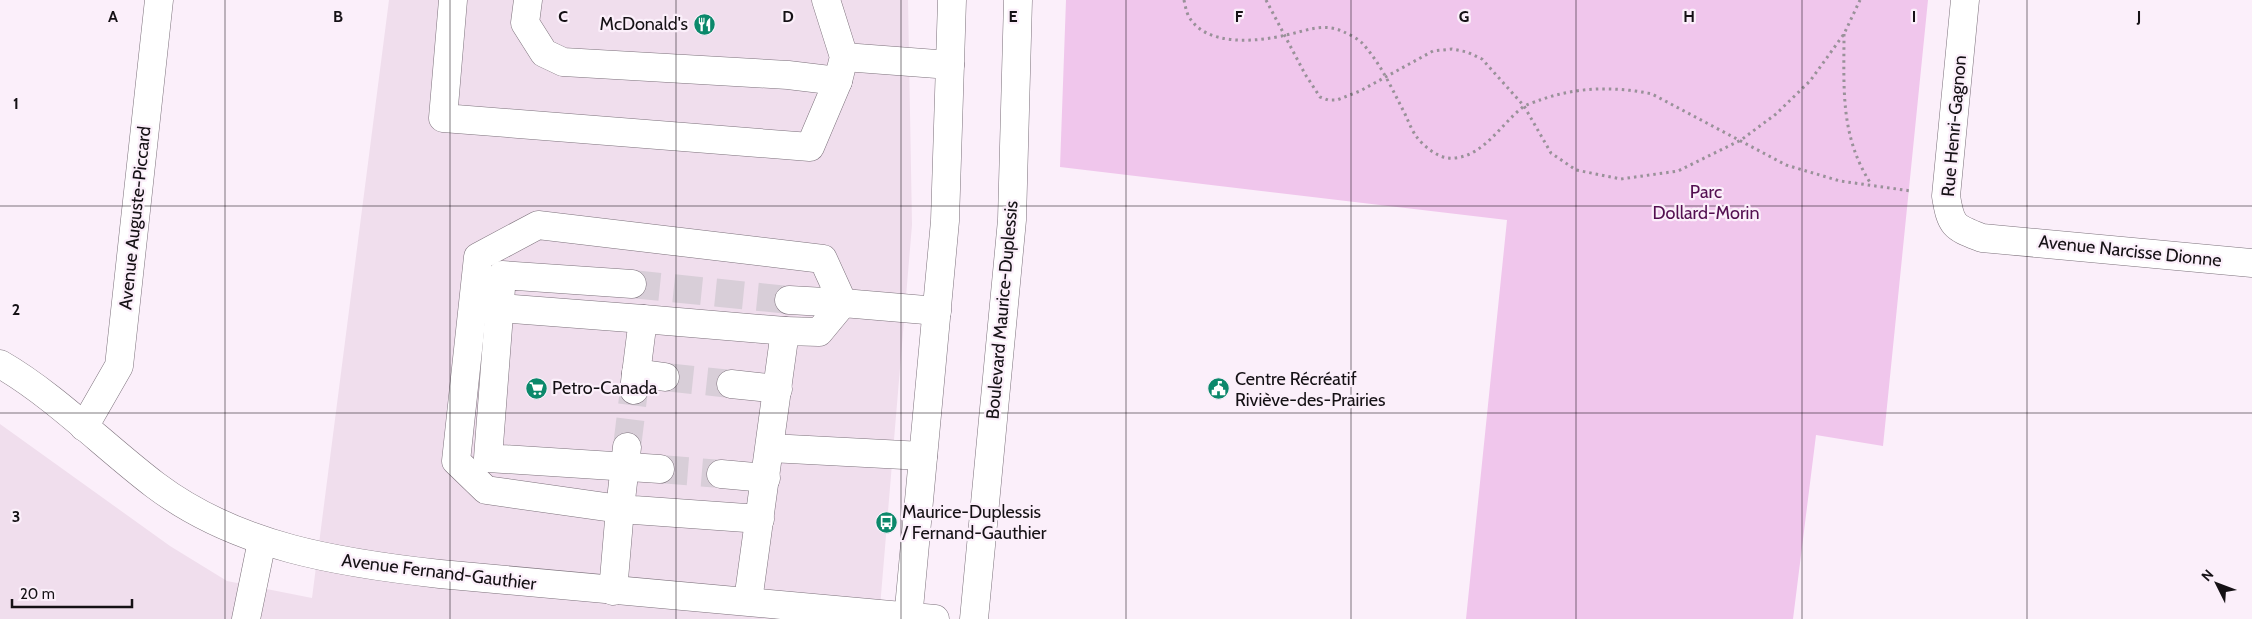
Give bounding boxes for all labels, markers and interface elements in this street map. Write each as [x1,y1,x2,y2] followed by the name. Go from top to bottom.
[108,7,118,26] text: A
[333,7,343,26] text: B
[558,7,568,26] text: C
[782,7,794,26] text: D
[1008,7,1018,26] text: E
[1235,7,1244,26] text: F
[1459,7,1469,26] text: G
[1683,7,1695,26] text: H
[1912,7,1916,26] text: I
[2136,7,2141,26] text: J
[692,12,716,36] restaurant icon: McDonald's
[600,13,688,35] place label: McDonald's
[1937,54,1971,198] street label: Rue Henri-Gagnon
[13,94,19,113] text: 1
[114,125,156,311] street label: Avenue Auguste-Piccard
[1653,181,1759,224] park label: Parc Dollard-Morin
[981,200,1023,420] street label: Boulevard Maurice-Duplessis
[2037,230,2223,272] street label: Avenue Narcisse Dionne
[12,300,20,319] text: 2
[1235,368,1386,411] place label: Centre Récréatif Riviève-des-Prairies
[524,376,548,400] supermarket icon: Petro-Canada
[552,377,658,399] place label: Petro-Canada
[1207,377,1231,401] public building icon: Centre Récréatif Riviève-des-Prairies
[901,501,1047,544] place label: Maurice-Duplessis / Fernand-Gauthier
[12,507,20,526] text: 3
[874,510,898,534] bus stop icon: Maurice-Duplessis / Fernand-Gauthier
[341,549,538,595] street label: Avenue Fernand-Gauthier
[2192,559,2242,609] north arrow
[2197,566,2217,585] text: N
[12,576,132,608] scale bar
[20,585,55,603] text: 20 m

